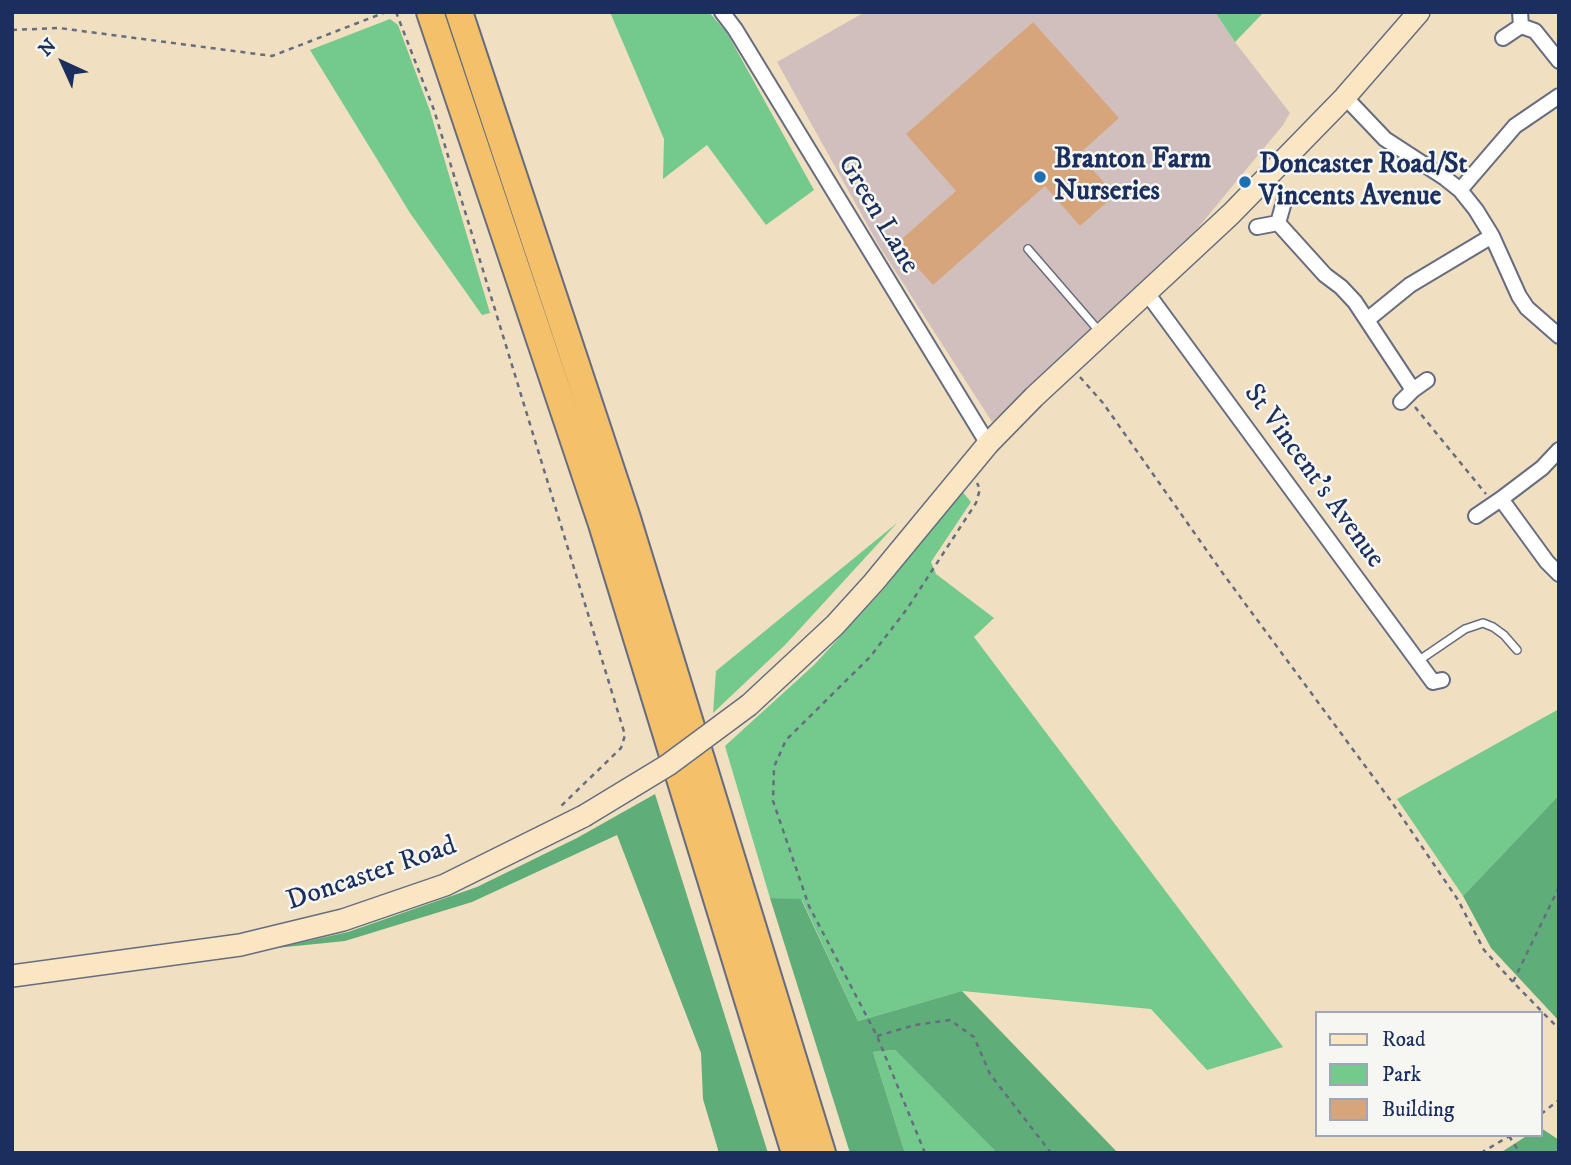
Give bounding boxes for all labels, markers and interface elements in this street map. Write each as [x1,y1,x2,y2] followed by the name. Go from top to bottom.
[28,28,98,98] north arrow
[34,34,61,61] text: N
[1054,144,1211,210] place label: Branton Farm Nurseries
[1259,149,1468,215] place label: Doncaster Road/St Vincents Avenue
[829,150,925,280] street label: Green Lane
[1032,169,1048,185] marker: Branton Farm Nurseries
[1237,174,1253,190] marker: Doncaster Road/St Vincents Avenue
[1235,379,1391,575] street label: St Vincent's Avenue
[283,830,461,920] street label: Doncaster Road
[1316,1011,1543,1137] legend
[1382,1027,1426,1053] text: Road
[1382,1062,1421,1088] text: Park
[1382,1097,1454,1123] text: Building

